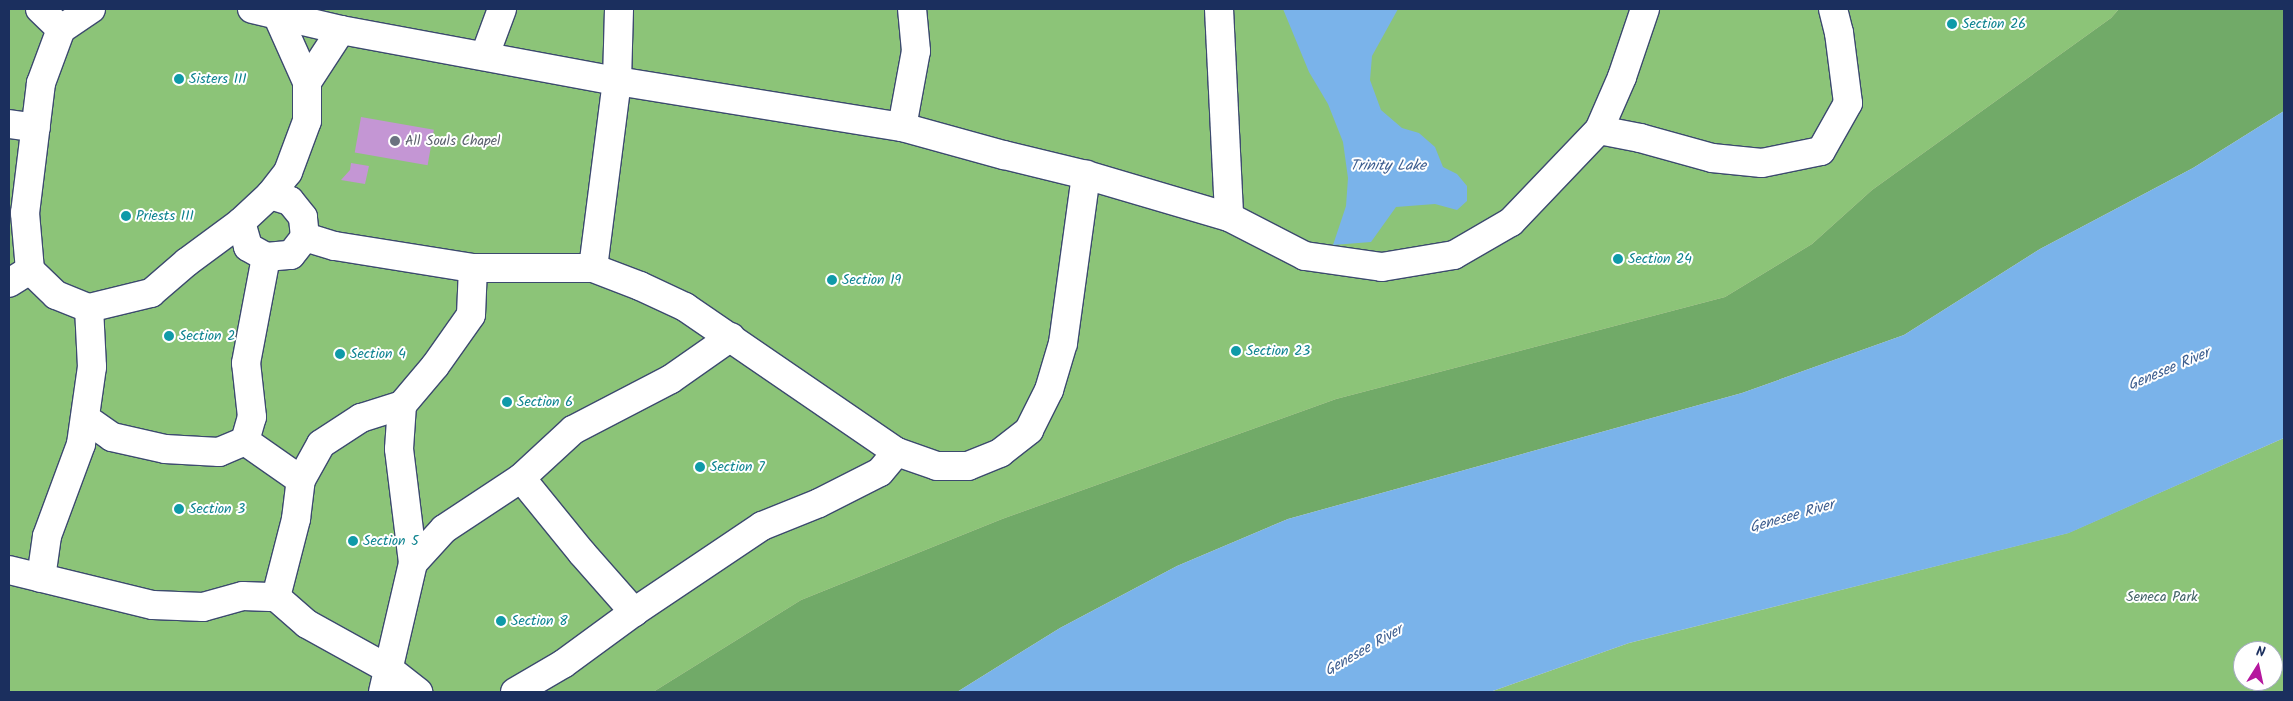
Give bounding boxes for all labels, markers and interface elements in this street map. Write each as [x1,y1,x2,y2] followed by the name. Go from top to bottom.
[1962,16,2026,32] place label: Section 26
[1946,18,1958,30] marker: Section 26
[189,71,247,87] place label: Sisters III
[173,73,185,85] marker: Sisters III
[405,133,500,149] place label: All Souls Chapel
[389,135,401,147] marker: All Souls Chapel
[1350,158,1426,176] water label: Trinity Lake
[136,208,194,224] place label: Priests III
[120,210,132,222] marker: Priests III
[1628,251,1692,267] place label: Section 24
[1612,253,1624,265] marker: Section 24
[842,272,901,288] place label: Section 19
[826,274,838,286] marker: Section 19
[179,328,235,344] place label: Section 2
[163,330,175,342] marker: Section 2
[1246,343,1310,359] place label: Section 23
[1230,345,1242,357] marker: Section 23
[2125,345,2213,395] water label: Genesee River
[350,346,406,362] place label: Section 4
[334,348,346,360] marker: Section 4
[517,394,573,410] place label: Section 6
[501,396,513,408] marker: Section 6
[710,459,765,475] place label: Section 7
[694,461,706,473] marker: Section 7
[1748,496,1836,538] water label: Genesee River
[189,501,245,517] place label: Section 3
[173,503,185,515] marker: Section 3
[363,533,419,549] place label: Section 5
[347,535,359,547] marker: Section 5
[2126,589,2198,605] park label: Seneca Park
[511,613,568,629] place label: Section 8
[495,615,507,627] marker: Section 8
[1322,621,1406,681] water label: Genesee River
[2233,641,2283,691] north arrow
[2254,641,2267,664] text: N

